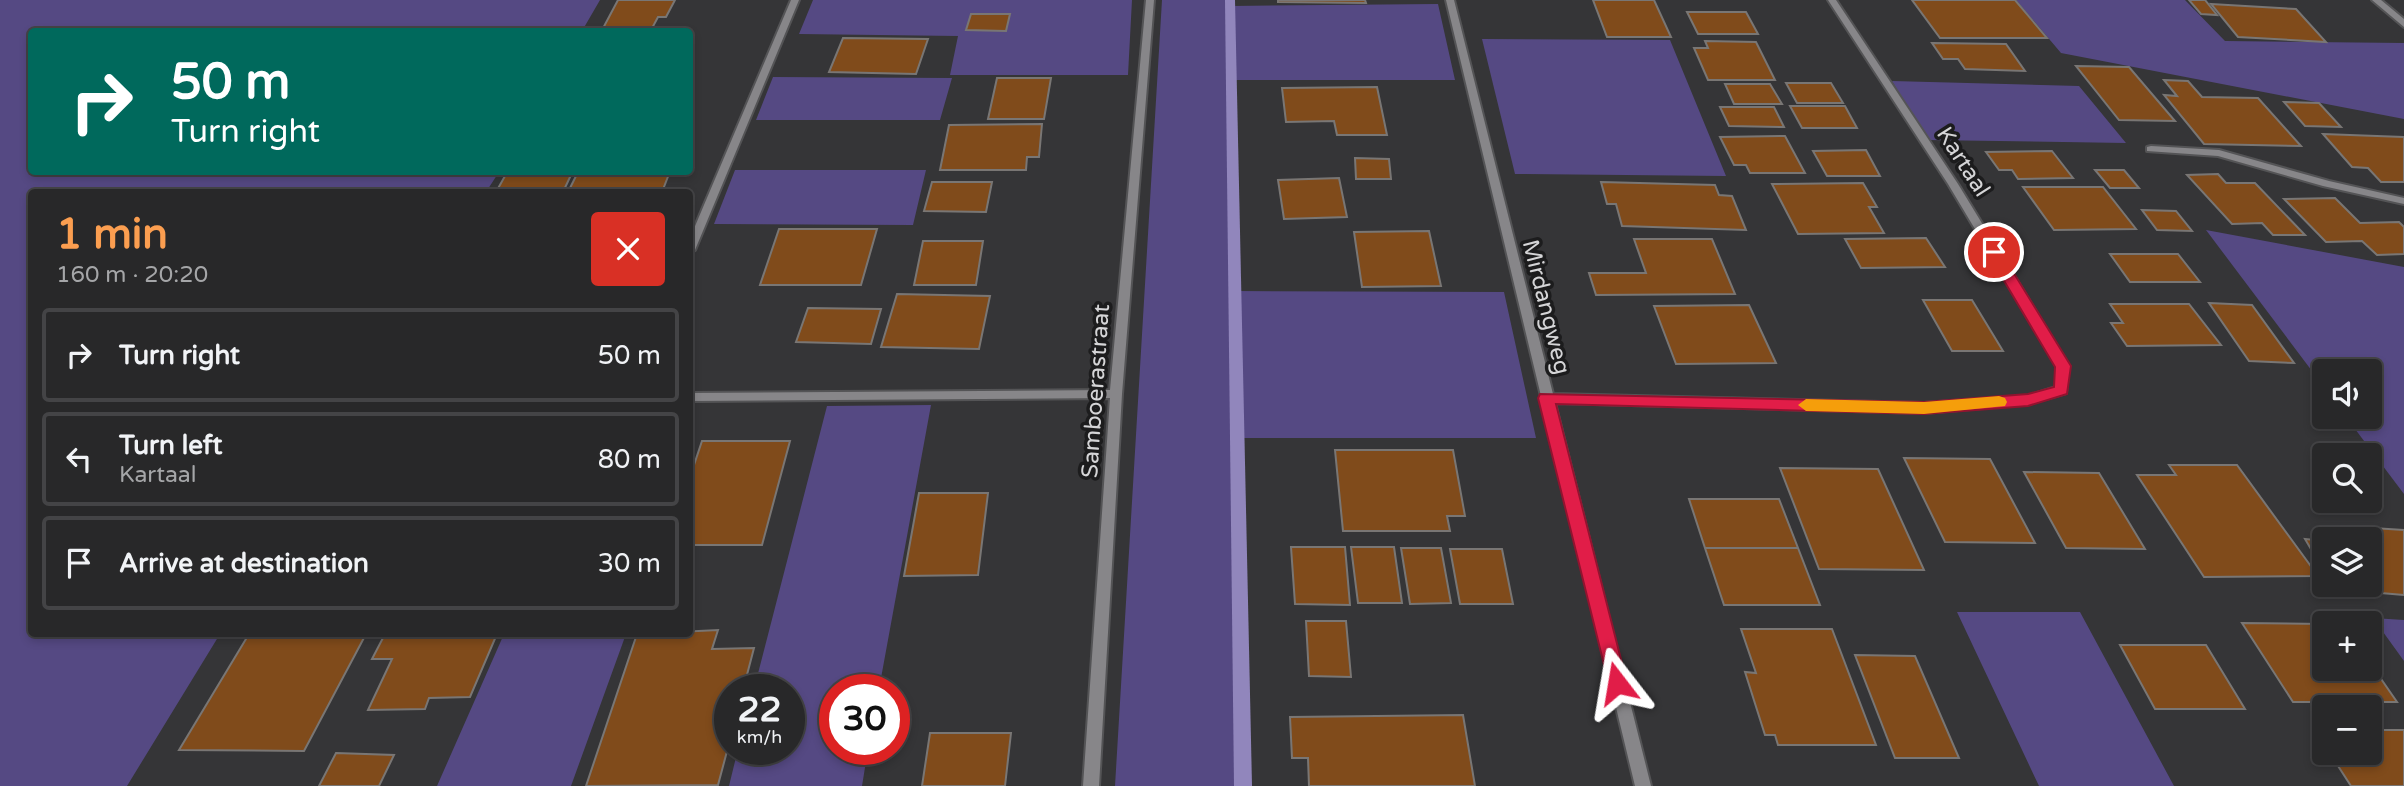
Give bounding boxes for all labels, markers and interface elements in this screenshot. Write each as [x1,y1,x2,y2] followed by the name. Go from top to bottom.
[171,53,290,112] text: 50 m
[56,56,147,147] icon: right
[171,113,320,151] text: Turn right
[1930,122,1996,202] street label: Kartaal
[56,209,168,260] text: 1 min
[591,212,665,286] button: close
[1964,222,2024,282] pin
[1975,233,2013,271] icon: arrive
[1516,237,1576,377] street label: Mirdangweg
[56,261,208,289] text: 160 m · 20:20
[1076,303,1116,479] street label: Samboerastraat
[60,336,98,374] icon: right
[119,340,240,371] text: Turn right
[598,340,661,371] text: 50 m
[2312,359,2382,765] map controls
[2312,359,2382,429] button: sound
[119,430,222,461] text: Turn left
[60,440,98,478] icon: left
[2312,443,2382,513] button: search
[598,444,661,475] text: 80 m
[119,461,197,489] text: Kartaal
[2312,527,2382,597] button: layers
[60,544,98,582] icon: arrive
[119,548,369,579] text: Arrive at destination
[598,548,661,579] text: 30 m
[2312,611,2382,681] button: +
[1580,646,1654,720] position arrow
[819,674,910,765] speed limit sign: 30
[738,689,781,731] text: 22
[2312,695,2382,765] button: −
[737,726,782,748] text: km/h

